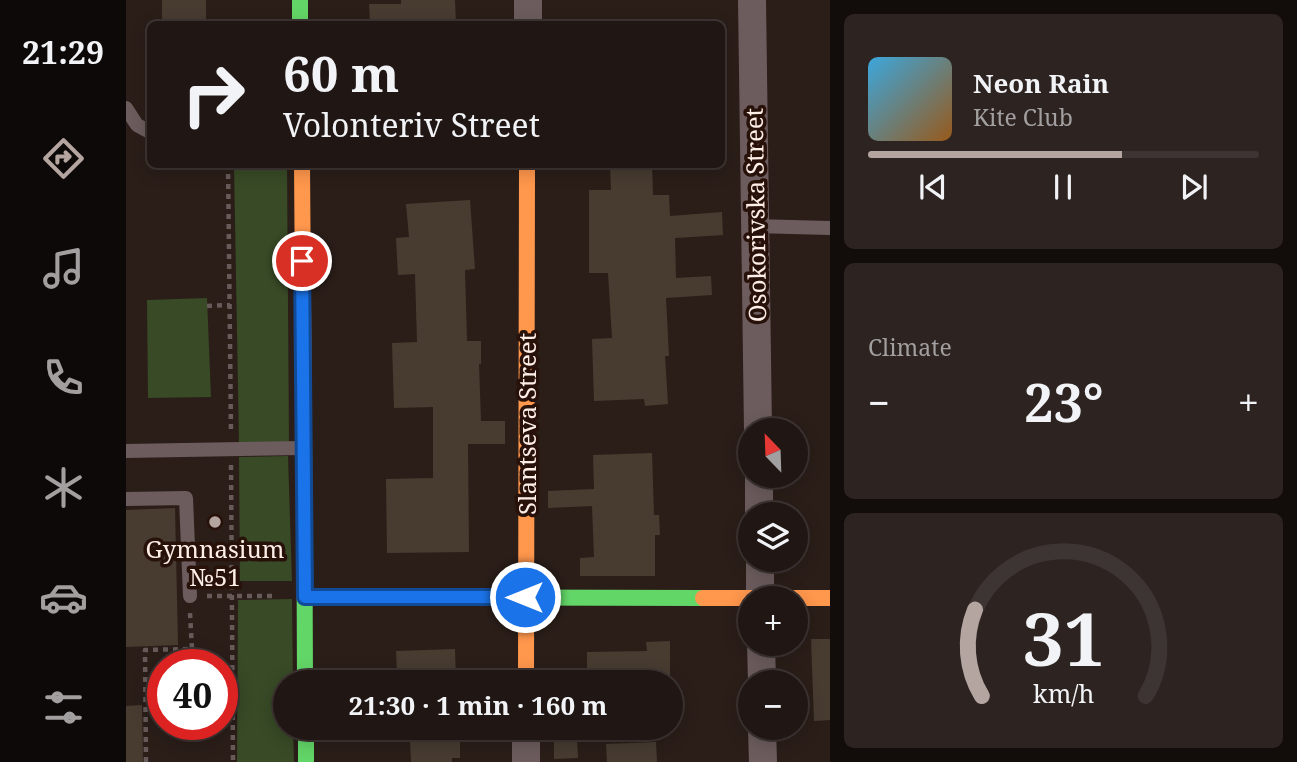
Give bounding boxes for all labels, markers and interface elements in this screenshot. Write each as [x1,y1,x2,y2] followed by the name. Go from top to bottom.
[22,30,104,73] text: 21:29
[283,40,399,106] text: 60 m
[168,49,259,140] icon: right
[973,65,1109,101] text: Neon Rain
[973,101,1073,133] text: Kite Club
[283,103,540,146] text: Volonteriv Street
[737,108,773,322] street label: Osokorivska Street
[39,134,88,183] icon: directions
[914,168,952,206] icon: previous
[1044,168,1082,206] icon: pause
[1175,168,1213,206] icon: next
[272,231,332,291] pin
[283,242,321,280] icon: arrive
[39,244,88,293] icon: music
[868,331,952,363] text: Climate
[510,333,543,515] street label: Slantseva Street
[39,353,88,402] icon: phone
[1024,366,1104,437] text: 23°
[868,376,890,428] text: −
[1238,376,1259,428] text: +
[738,418,808,488] north arrow
[738,418,808,740] map controls
[39,463,88,512] icon: climate
[738,502,808,572] button: layers
[207,514,223,530] marker: Gymnasium №51
[146,532,285,593] place label: Gymnasium №51
[488,560,562,634] position arrow
[39,573,88,622] icon: car
[738,586,808,656] button: +
[1022,589,1105,688] text: 31
[147,649,238,740] speed limit sign: 40
[738,670,808,740] button: −
[1033,676,1094,710] text: km/h
[39,683,88,732] icon: filters
[348,687,608,723] text: 21:30 · 1 min · 160 m

